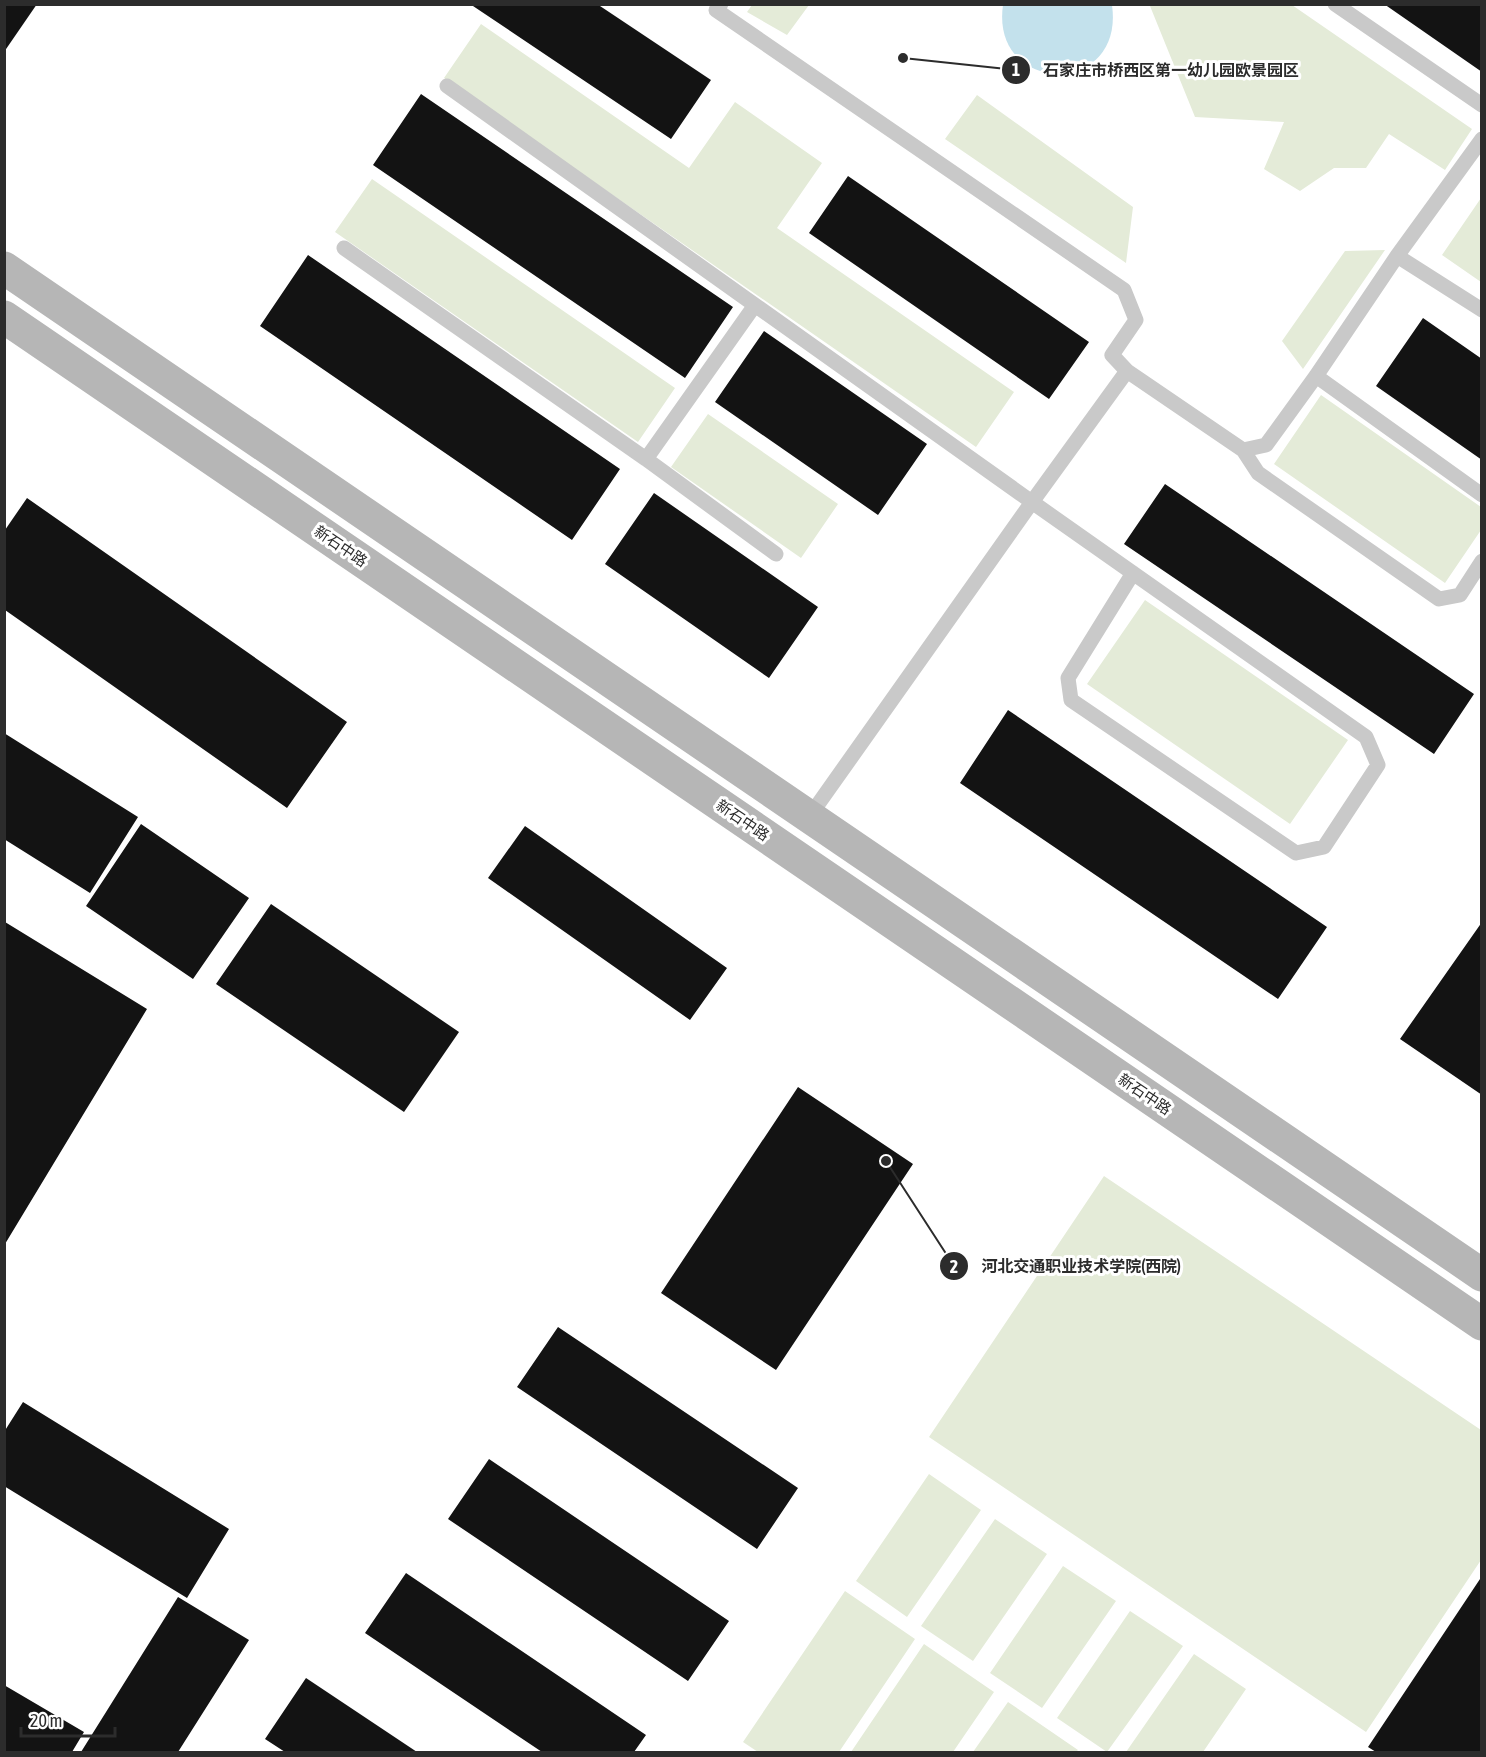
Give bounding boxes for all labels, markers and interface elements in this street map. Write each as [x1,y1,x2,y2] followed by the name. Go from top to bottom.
[1001,53,1311,87] callout: 石家庄市桥西区第一幼儿园欧景园区
[1012,59,1020,80] text: 1
[1043,61,1299,79] text: 石家庄市桥西区第一幼儿园欧景园区
[311,522,371,570] street label: 新石中路
[713,796,773,844] street label: 新石中路
[1115,1070,1175,1118] street label: 新石中路
[939,1249,1193,1283] callout: 河北交通职业技术学院(西院)
[950,1256,958,1277] text: 2
[981,1257,1181,1275] text: 河北交通职业技术学院(西院)
[21,1700,116,1738] scale bar
[30,1710,62,1731] text: 20 m

